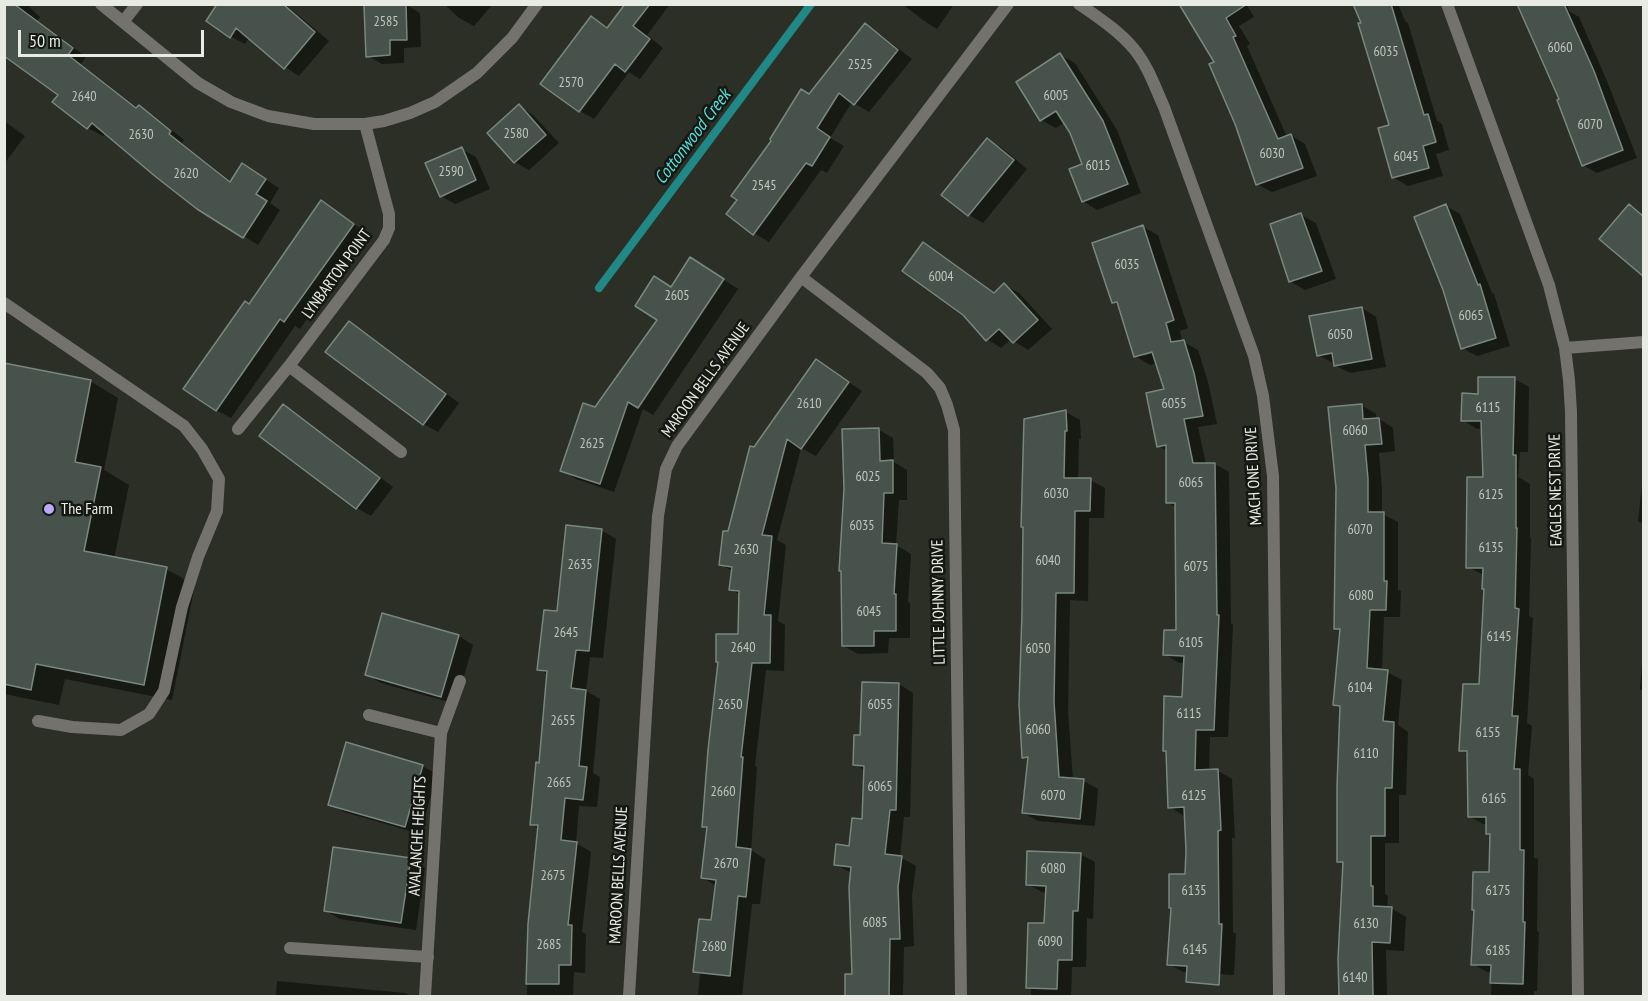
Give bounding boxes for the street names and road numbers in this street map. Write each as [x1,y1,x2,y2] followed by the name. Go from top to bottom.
[298,226,376,322] street label: LYNBARTON POINT
[658,319,754,441] street label: MAROON BELLS AVENUE
[1242,426,1266,526] street label: MACH ONE DRIVE
[1545,434,1567,546] street label: EAGLES NEST DRIVE
[928,539,950,665] street label: LITTLE JOHNNY DRIVE
[405,776,431,896] street label: AVALANCHE HEIGHTS
[606,806,632,944] street label: MAROON BELLS AVENUE

